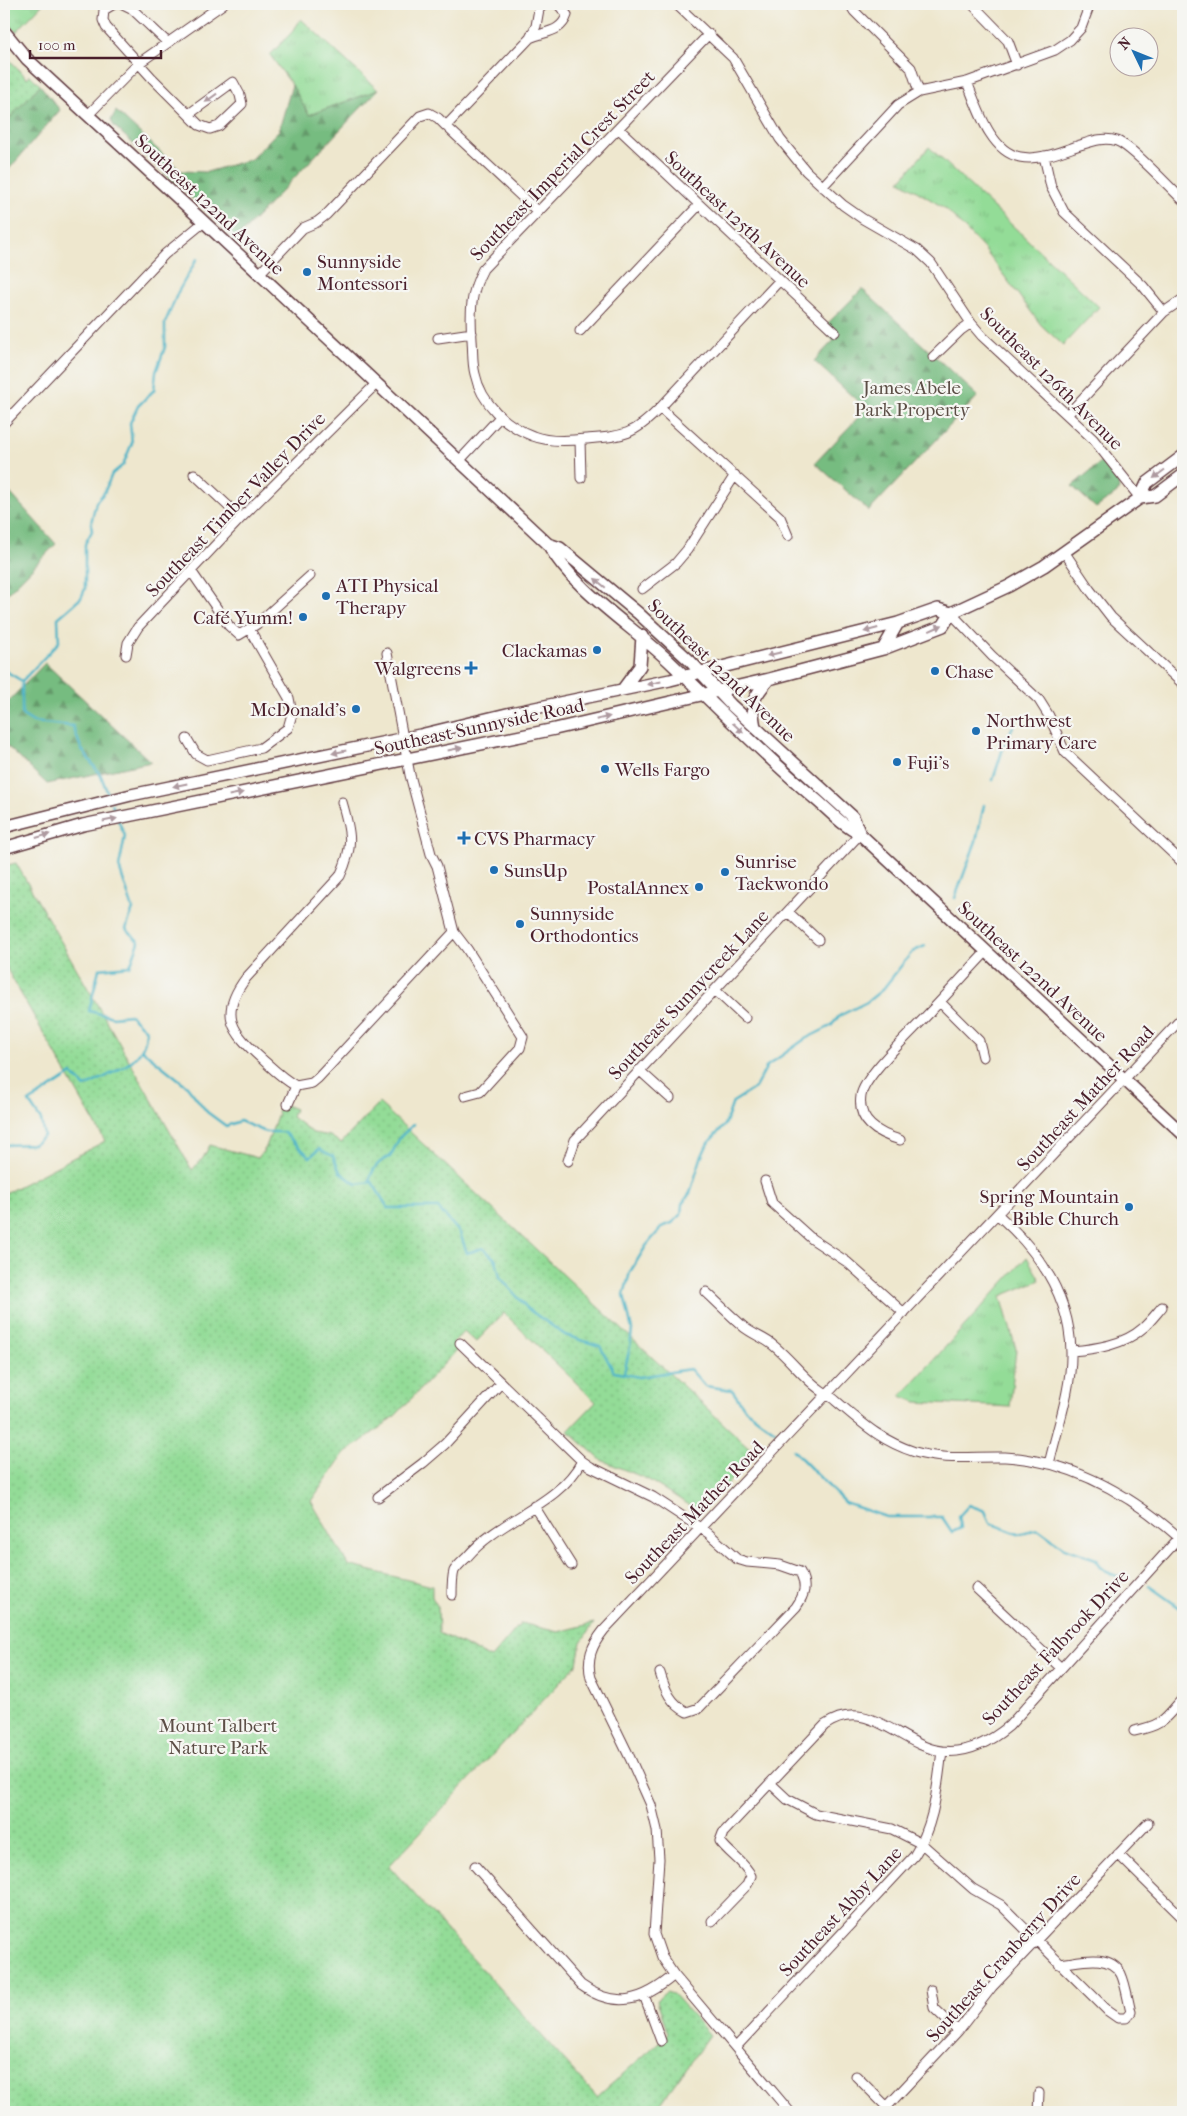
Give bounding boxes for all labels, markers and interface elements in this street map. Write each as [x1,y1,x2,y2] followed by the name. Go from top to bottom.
[30,28,161,60] scale bar
[1110,28,1160,78] north arrow
[1115,34,1135,53] text: N
[38,36,76,54] text: 100 m
[466,66,660,265] street label: Southeast Imperial Crest Street
[204,93,218,103] one-way arrow
[130,130,289,280] street label: Southeast 122nd Avenue
[660,147,815,293] street label: Southeast 125th Avenue
[317,251,408,295] place label: Sunnyside Montessori
[301,266,313,278] marker: Sunnyside Montessori
[975,303,1127,455] street label: Southeast 126th Avenue
[854,377,971,421] park label: James Abele Park Property
[141,408,330,602] street label: Southeast Timber Valley Drive
[1153,469,1166,480] one-way arrow
[335,575,439,619] place label: ATI Physical Therapy
[593,577,606,588] one-way arrow
[320,590,332,602] marker: ATI Physical Therapy
[643,595,800,747] street label: Southeast 122nd Avenue
[193,607,293,629] place label: Café Yumm!
[297,611,309,623] marker: Café Yumm!
[928,624,943,632] one-way arrow
[863,626,878,634] one-way arrow
[502,640,587,662] place label: Clackamas
[591,644,603,656] marker: Clackamas
[766,650,781,658] one-way arrow
[374,658,461,680] place label: Walgreens
[945,661,994,683] place label: Chase
[465,662,477,674] marker: Walgreens
[929,665,941,677] marker: Chase
[646,679,661,687] one-way arrow
[372,694,587,760] street label: Southeast Sunnyside Road
[250,699,346,721] place label: McDonald's
[350,703,362,715] marker: McDonald's
[986,710,1097,754] place label: Northwest Primary Care
[595,714,610,722] one-way arrow
[732,722,744,734] one-way arrow
[970,725,982,737] marker: Northwest Primary Care
[447,745,462,753] one-way arrow
[330,749,346,757] one-way arrow
[907,752,949,774] place label: Fuji's
[891,756,903,768] marker: Fuji's
[614,759,710,781] place label: Wells Fargo
[599,763,611,775] marker: Wells Fargo
[172,781,187,789] one-way arrow
[229,789,245,797] one-way arrow
[102,815,118,823] one-way arrow
[474,828,596,850] place label: CVS Pharmacy
[36,832,51,840] one-way arrow
[458,832,470,844] marker: CVS Pharmacy
[735,851,829,895] place label: Sunrise Taekwondo
[504,860,567,882] place label: SunsUp
[488,864,500,876] marker: SunsUp
[719,866,731,878] marker: Sunrise Taekwondo
[587,877,689,899] place label: PostalAnnex
[693,881,705,893] marker: PostalAnnex
[953,897,1112,1047] street label: Southeast 122nd Avenue
[530,903,639,947] place label: Sunnyside Orthodontics
[604,905,773,1084] street label: Southeast Sunnycreek Lane
[514,918,526,930] marker: Sunnyside Orthodontics
[1013,1021,1159,1176] street label: Southeast Mather Road
[980,1186,1119,1230] place label: Spring Mountain Bible Church
[1123,1201,1135,1213] marker: Spring Mountain Bible Church
[621,1436,769,1589] street label: Southeast Mather Road
[978,1565,1134,1730] street label: Southeast Falbrook Drive
[159,1715,277,1759] park label: Mount Talbert Nature Park
[775,1842,907,1981] street label: Southeast Abby Lane
[922,1869,1086,2047] street label: Southeast Cranberry Drive

